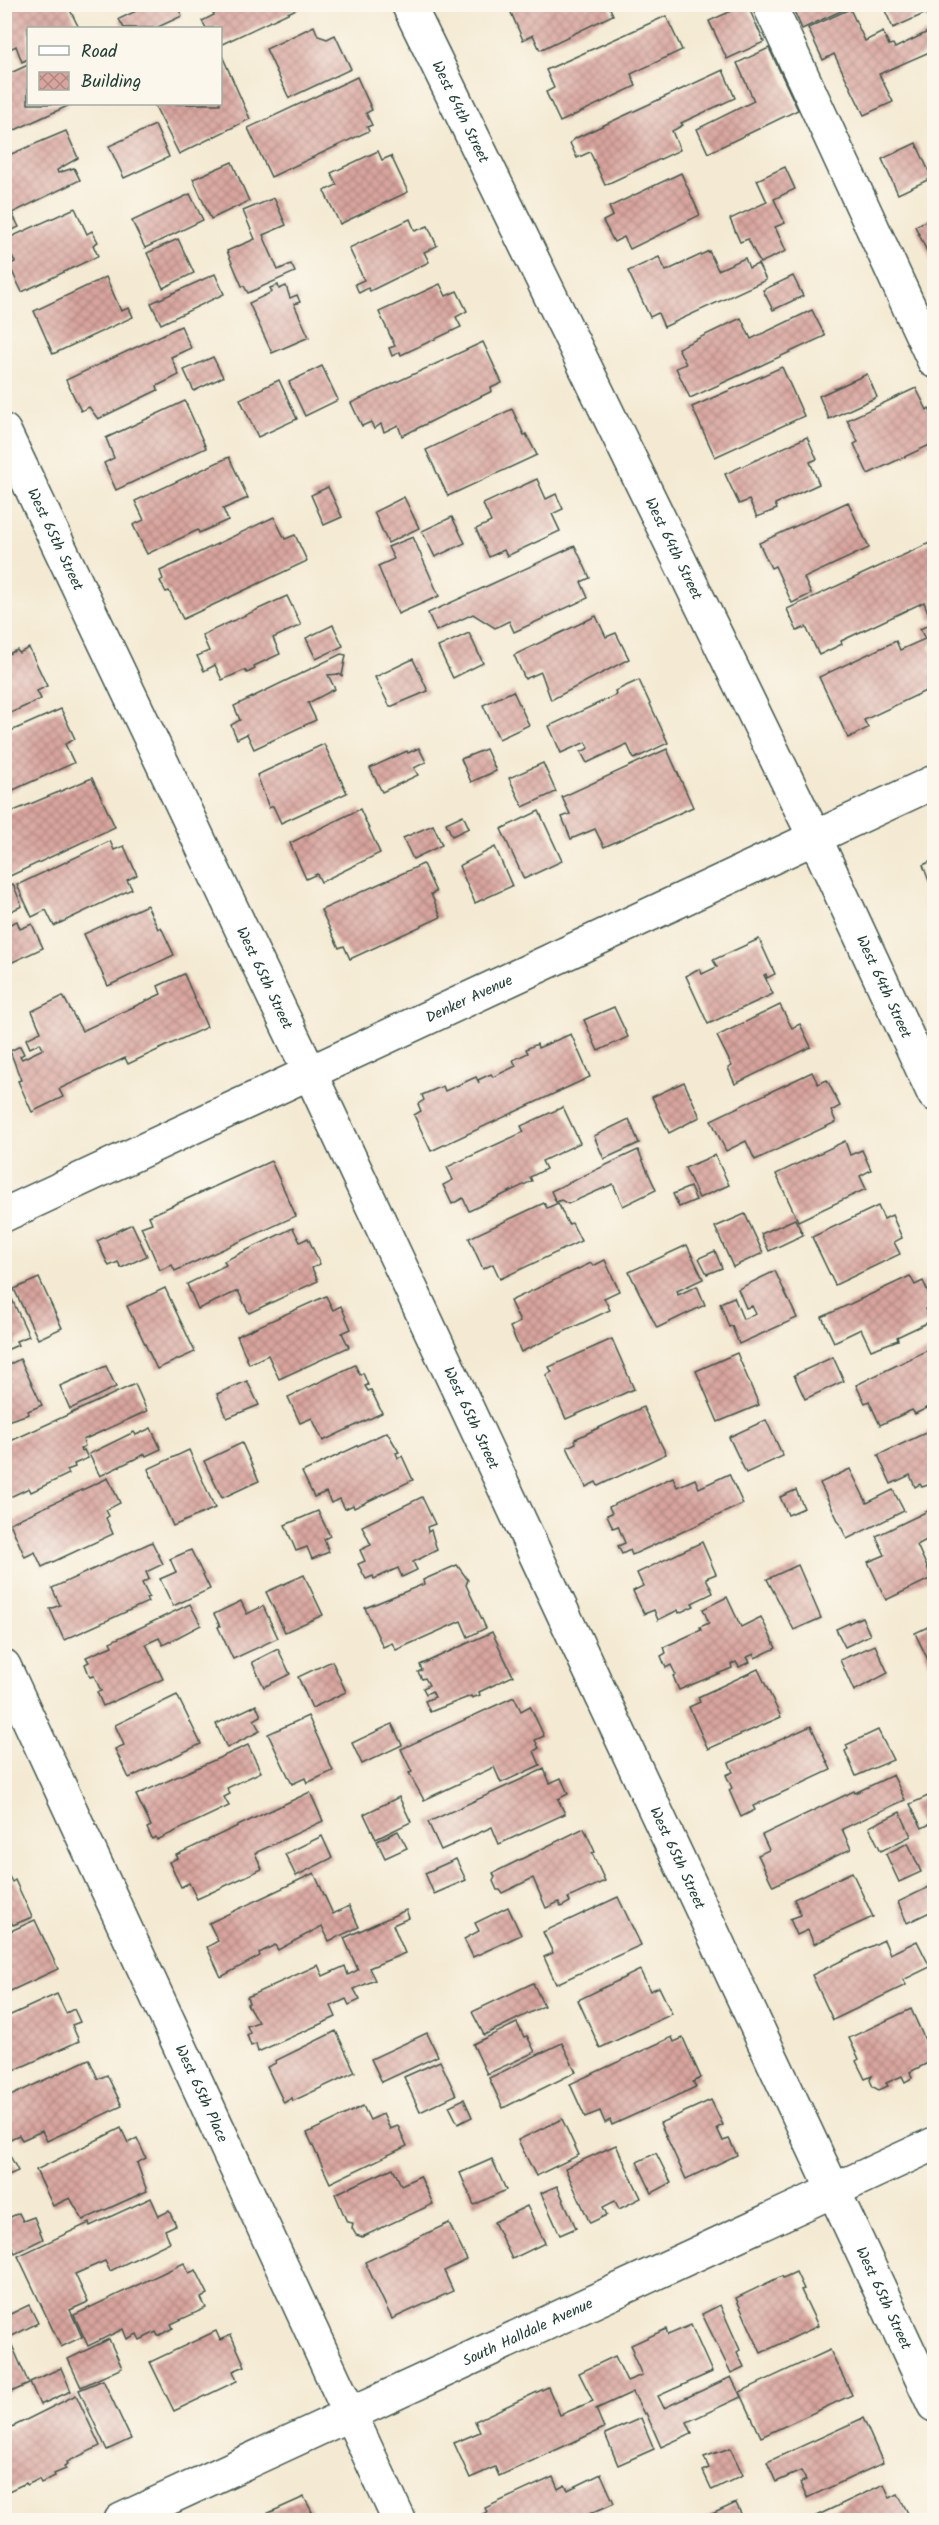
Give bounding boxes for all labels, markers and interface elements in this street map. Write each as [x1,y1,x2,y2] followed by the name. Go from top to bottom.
[27,27,222,105] legend
[81,38,118,67] text: Road
[425,57,495,168] street label: West 64th Street
[81,68,141,97] text: Building
[20,484,90,595] street label: West 65th Street
[638,494,708,604] street label: West 64th Street
[229,923,299,1034] street label: West 65th Street
[849,932,918,1043] street label: West 64th Street
[422,969,517,1030] street label: Denker Avenue
[436,1363,505,1474] street label: West 65th Street
[642,1803,711,1914] street label: West 65th Street
[168,2041,234,2147] street label: West 65th Place
[849,2243,917,2354] street label: West 65th Street
[459,2292,598,2373] street label: South Halldale Avenue

